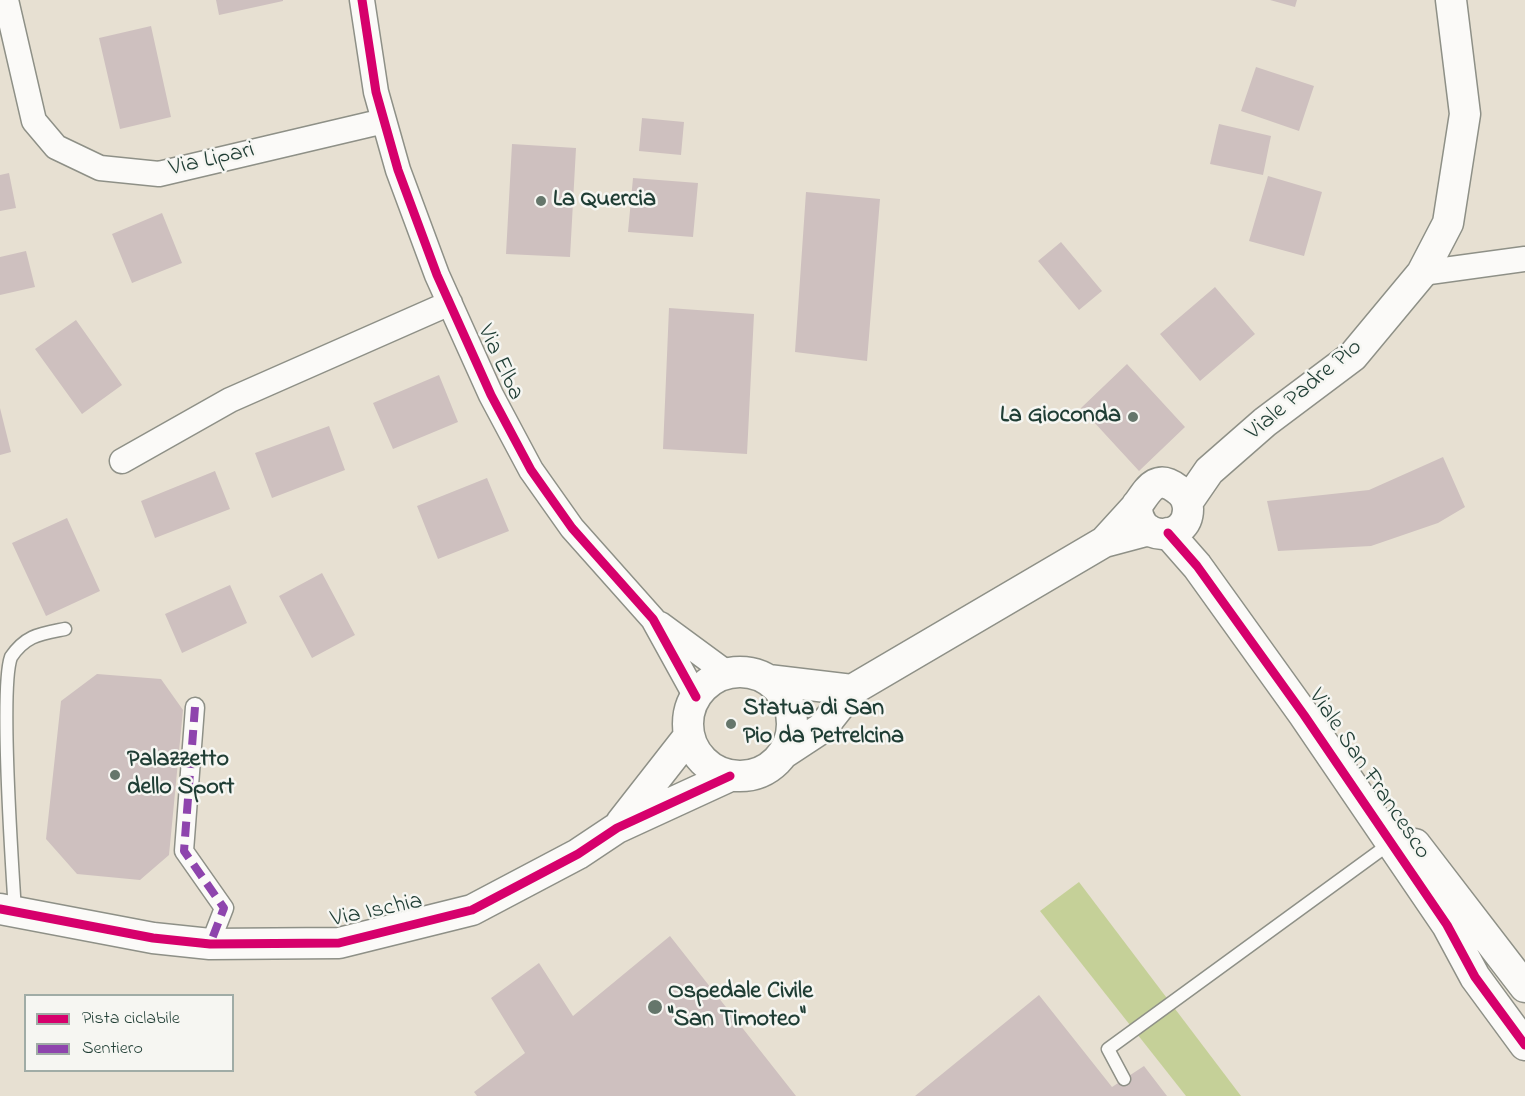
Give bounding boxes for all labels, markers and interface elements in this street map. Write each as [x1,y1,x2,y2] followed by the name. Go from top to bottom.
[167,137,257,185] street label: Via Lipari
[553,187,656,215] place label: La Quercia
[534,194,548,208] marker: La Quercia
[469,321,529,405] street label: Via Elba
[1241,334,1369,448] street label: Viale Padre Pio
[1000,403,1121,431] place label: La Gioconda
[1126,410,1140,424] marker: La Gioconda
[1300,684,1436,866] street label: Viale San Francesco
[743,696,904,752] place label: Statua di San Pio da Petrelcina
[724,717,738,731] marker: Statua di San Pio da Petrelcina
[127,747,234,803] place label: Palazzetto dello Sport
[108,768,122,782] marker: Palazzetto dello Sport
[329,888,425,936] street label: Via Ischia
[668,979,813,1035] place label: Ospedale Civile "San Timoteo"
[24,994,234,1072] legend
[646,998,664,1016] marker: Ospedale Civile "San Timoteo"
[82,1006,180,1032] text: Pista ciclabile
[82,1036,143,1062] text: Sentiero

